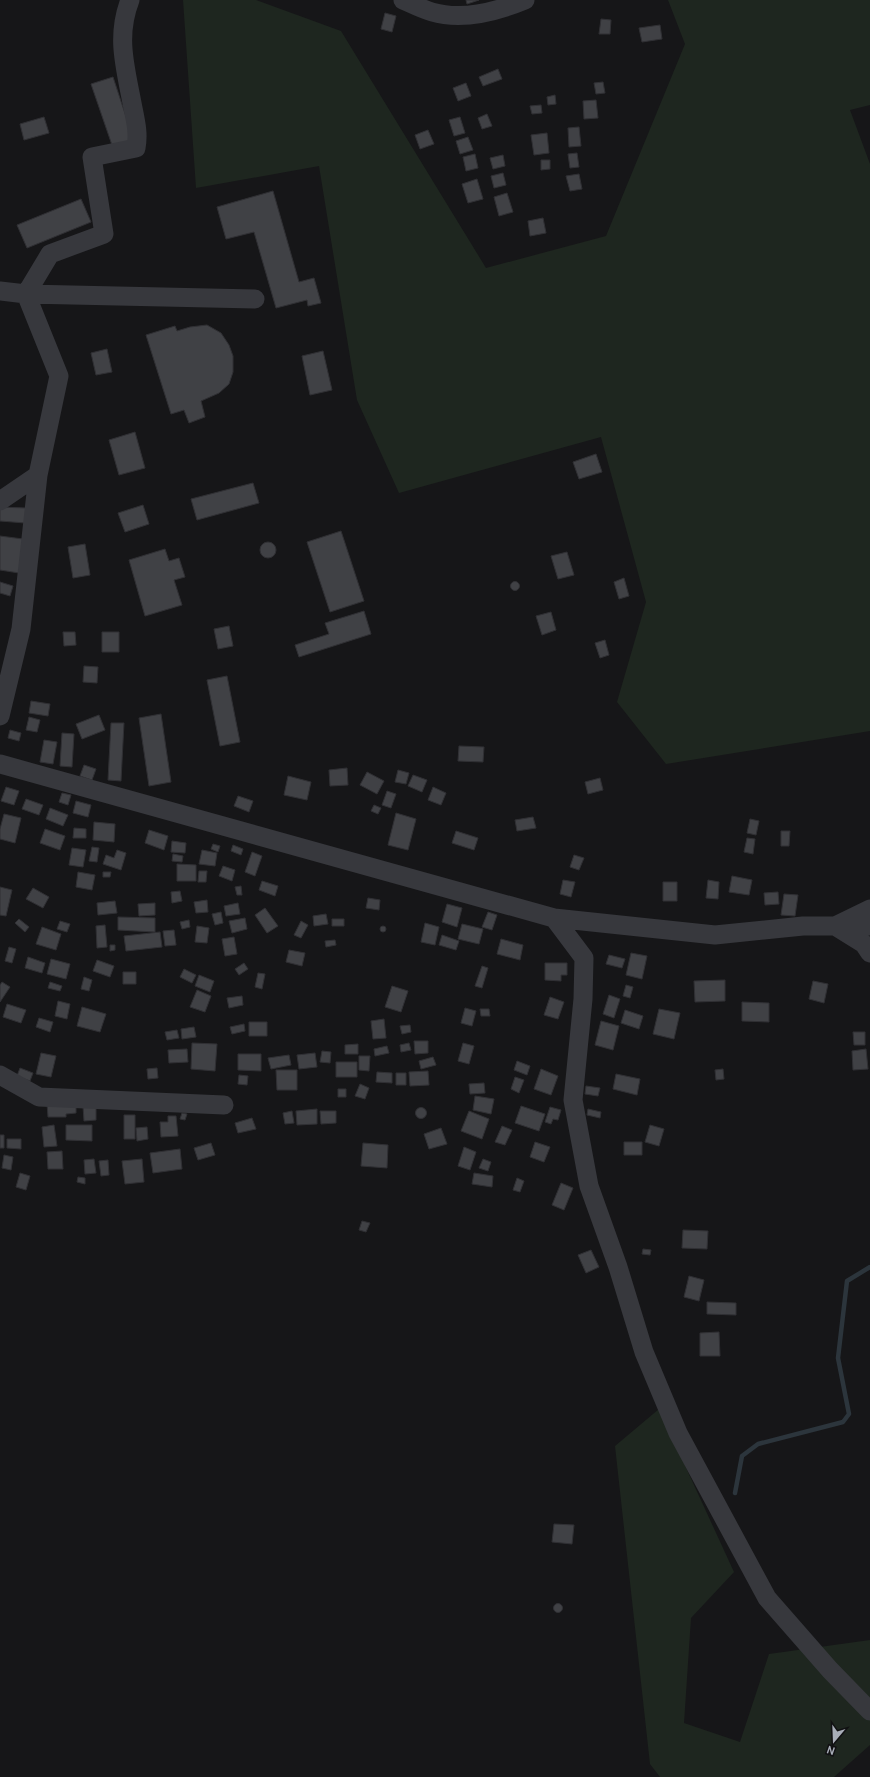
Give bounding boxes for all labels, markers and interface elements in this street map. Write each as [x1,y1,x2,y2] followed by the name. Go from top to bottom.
[814,1721,854,1761] north arrow
[825,1743,837,1758] text: N

